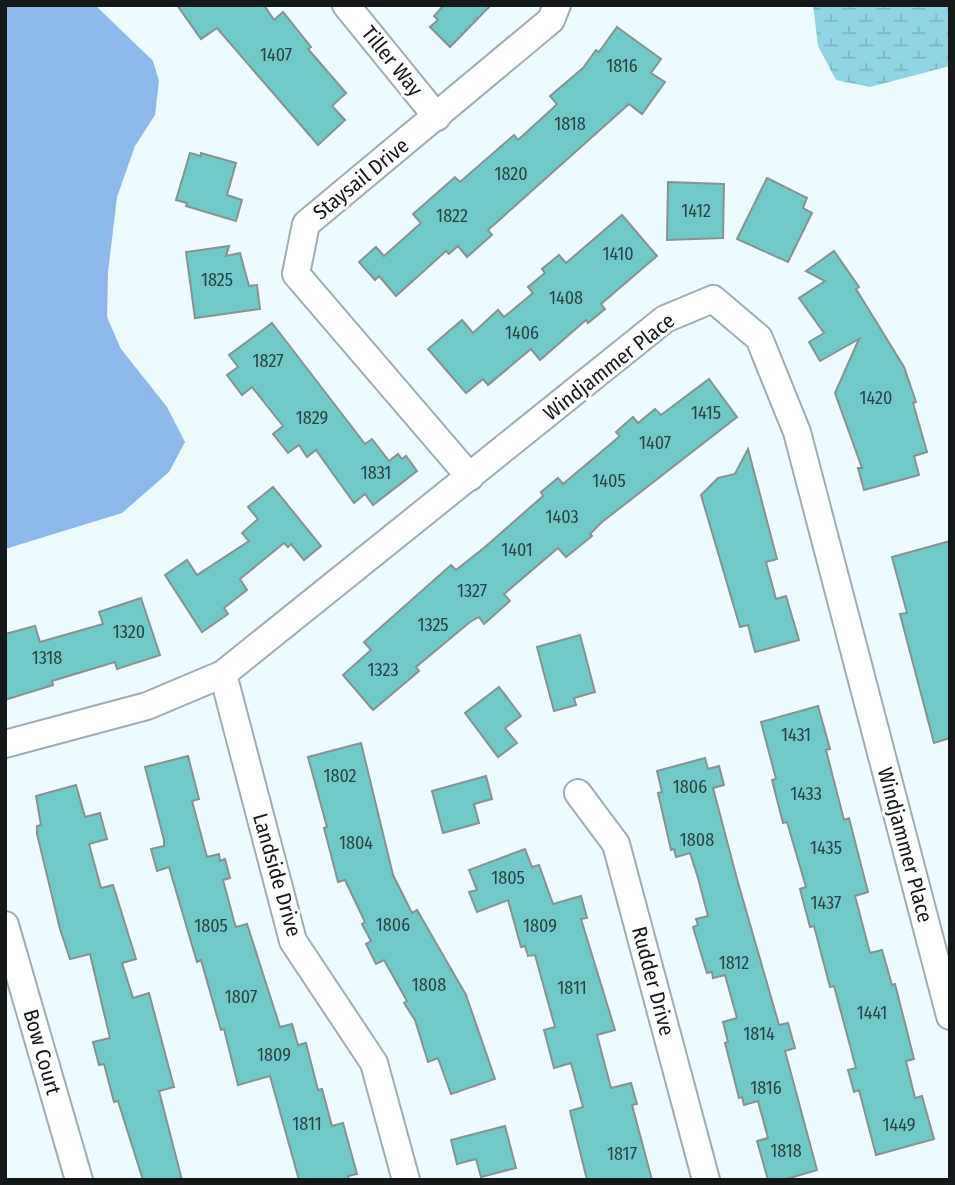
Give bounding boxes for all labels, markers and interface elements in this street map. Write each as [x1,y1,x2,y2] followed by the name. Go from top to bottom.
[356,21,429,102] street label: Tiller Way
[260,44,292,66] house number: 1407
[606,55,638,77] house number: 1816
[554,113,586,135] house number: 1818
[308,132,414,226] street label: Staysail Drive
[494,163,528,185] house number: 1820
[681,200,711,222] house number: 1412
[436,205,468,227] house number: 1822
[602,243,634,265] house number: 1410
[201,269,233,291] house number: 1825
[549,287,583,309] house number: 1408
[538,308,680,426] street label: Windjammer Place
[505,322,539,344] house number: 1406
[253,350,284,372] house number: 1827
[860,387,892,409] house number: 1420
[691,402,721,424] house number: 1415
[296,407,328,429] house number: 1829
[639,432,671,454] house number: 1407
[361,462,391,484] house number: 1831
[592,470,626,492] house number: 1405
[545,506,579,528] house number: 1403
[501,539,533,561] house number: 1401
[457,580,487,602] house number: 1327
[417,614,449,636] house number: 1325
[113,621,145,643] house number: 1320
[32,647,62,669] house number: 1318
[367,659,399,681] house number: 1323
[781,724,811,746] house number: 1431
[323,765,357,787] house number: 1802
[872,765,938,925] street label: Windjammer Place
[673,776,707,798] house number: 1806
[790,783,822,805] house number: 1433
[247,810,307,940] street label: Landside Drive
[680,829,714,851] house number: 1808
[339,832,373,854] house number: 1804
[810,837,842,859] house number: 1435
[491,867,525,889] house number: 1805
[811,892,841,914] house number: 1437
[376,914,410,936] house number: 1806
[194,915,228,937] house number: 1805
[523,915,557,937] house number: 1809
[626,924,680,1038] street label: Rudder Drive
[719,952,749,974] house number: 1812
[412,974,446,996] house number: 1808
[557,977,587,999] house number: 1811
[225,986,257,1008] house number: 1807
[857,1002,887,1024] house number: 1441
[17,1006,67,1098] street label: Bow Court
[743,1023,775,1045] house number: 1814
[257,1044,291,1066] house number: 1809
[750,1077,782,1099] house number: 1816
[292,1113,322,1135] house number: 1811
[883,1114,915,1136] house number: 1449
[770,1140,802,1162] house number: 1818
[607,1143,637,1165] house number: 1817

